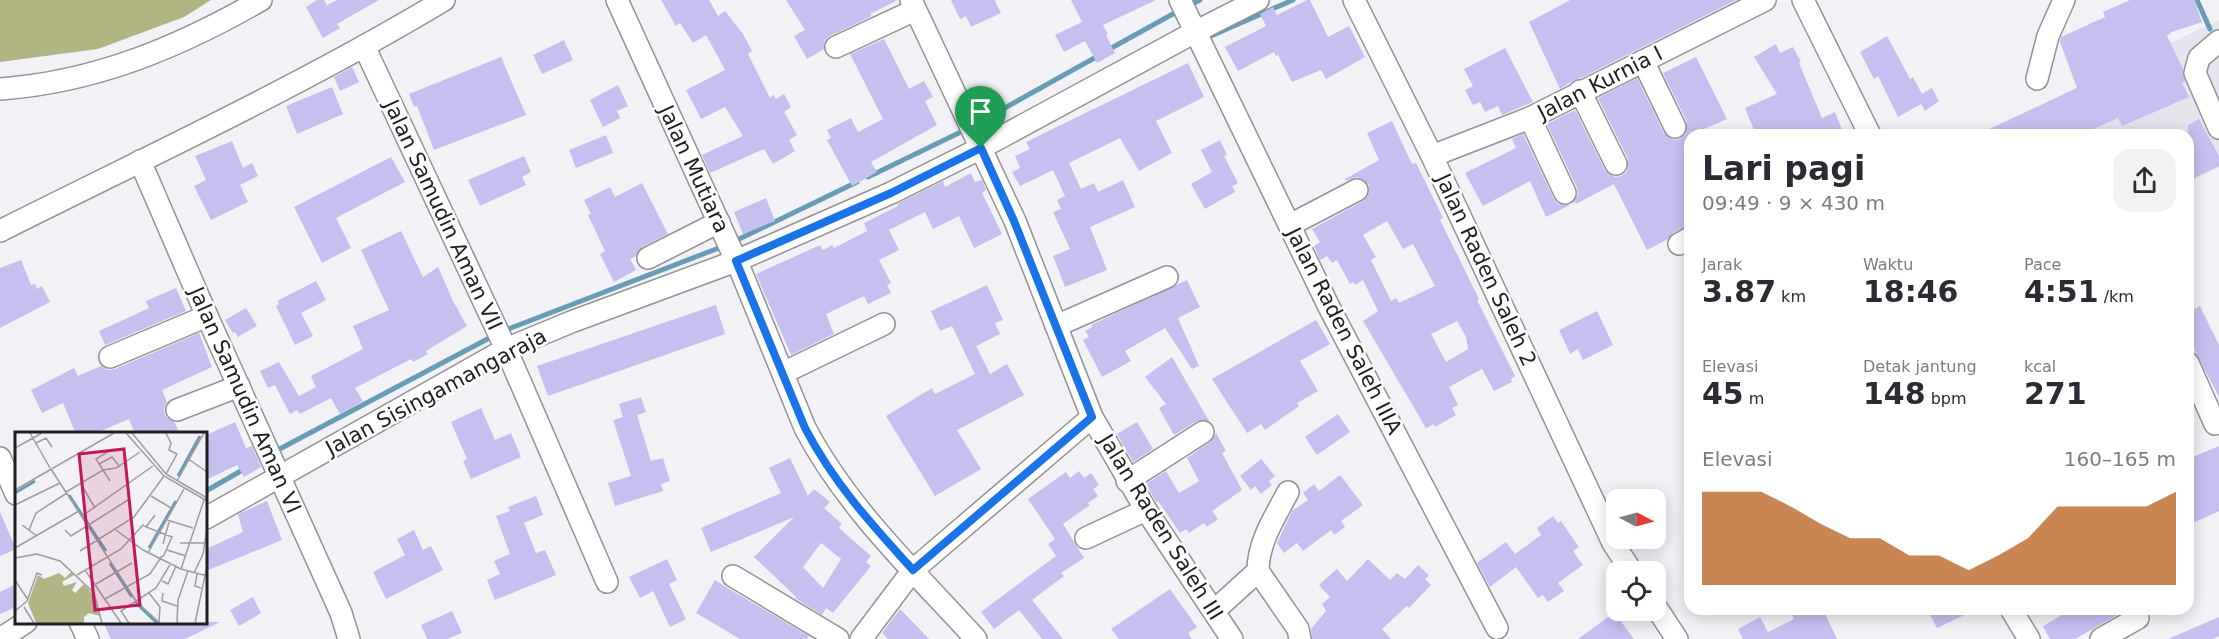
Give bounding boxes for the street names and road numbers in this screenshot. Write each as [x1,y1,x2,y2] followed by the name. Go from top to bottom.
[1532,41,1666,126] street label: Jalan Kurnia I
[378,94,507,334] street label: Jalan Samudin Aman VII
[653,100,734,236] street label: Jalan Mutiara
[1430,168,1541,370] street label: Jalan Raden Saleh 2
[1280,222,1407,439] street label: Jalan Raden Saleh IIIA
[183,281,306,517] street label: Jalan Samudin Aman VI
[320,324,550,461] street label: Jalan Sisingamangaraja
[1093,428,1228,624] street label: Jalan Raden Saleh III

